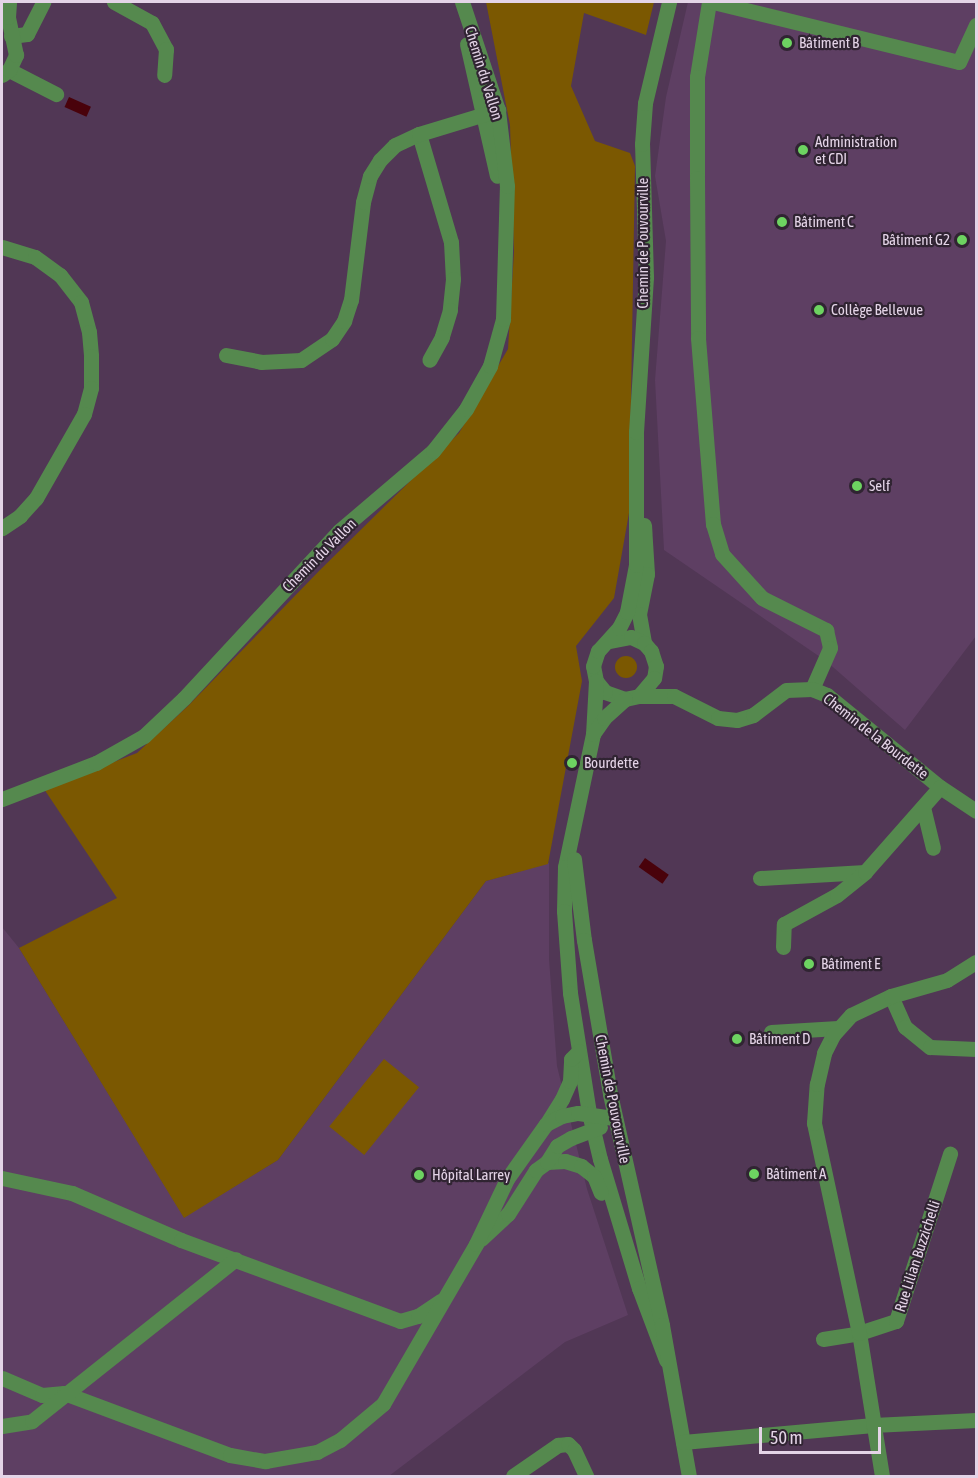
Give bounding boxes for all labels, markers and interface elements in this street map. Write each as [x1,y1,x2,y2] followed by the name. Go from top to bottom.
[461,24,507,122] street label: Chemin du Vallon
[799,34,859,52] place label: Bâtiment B
[780,36,794,50] marker: Bâtiment B
[815,132,897,167] place label: Administration et CDI
[796,143,810,157] marker: Administration et CDI
[634,178,652,308] street label: Chemin de Pouvourville
[794,213,854,231] place label: Bâtiment C
[775,215,789,229] marker: Bâtiment C
[882,231,950,249] place label: Bâtiment G2
[955,233,969,247] marker: Bâtiment G2
[831,301,923,319] place label: Collège Bellevue
[812,303,826,317] marker: Collège Bellevue
[869,477,890,495] place label: Self
[850,479,864,493] marker: Self
[278,514,360,596] street label: Chemin du Vallon
[820,689,932,783] street label: Chemin de la Bourdette
[584,754,639,772] place label: Bourdette
[565,756,579,770] marker: Bourdette
[821,955,881,973] place label: Bâtiment E
[802,957,816,971] marker: Bâtiment E
[749,1030,811,1048] place label: Bâtiment D
[730,1032,744,1046] marker: Bâtiment D
[592,1033,634,1165] street label: Chemin de Pouvourville
[766,1165,826,1183] place label: Bâtiment A
[410,1166,428,1184] marker: Hôpital Larrey
[432,1166,510,1184] place label: Hôpital Larrey
[747,1167,761,1181] marker: Bâtiment A
[890,1198,944,1314] street label: Rue Lilian Buzzichelli
[762,1415,884,1453] scale bar
[770,1427,802,1448] text: 50 m

